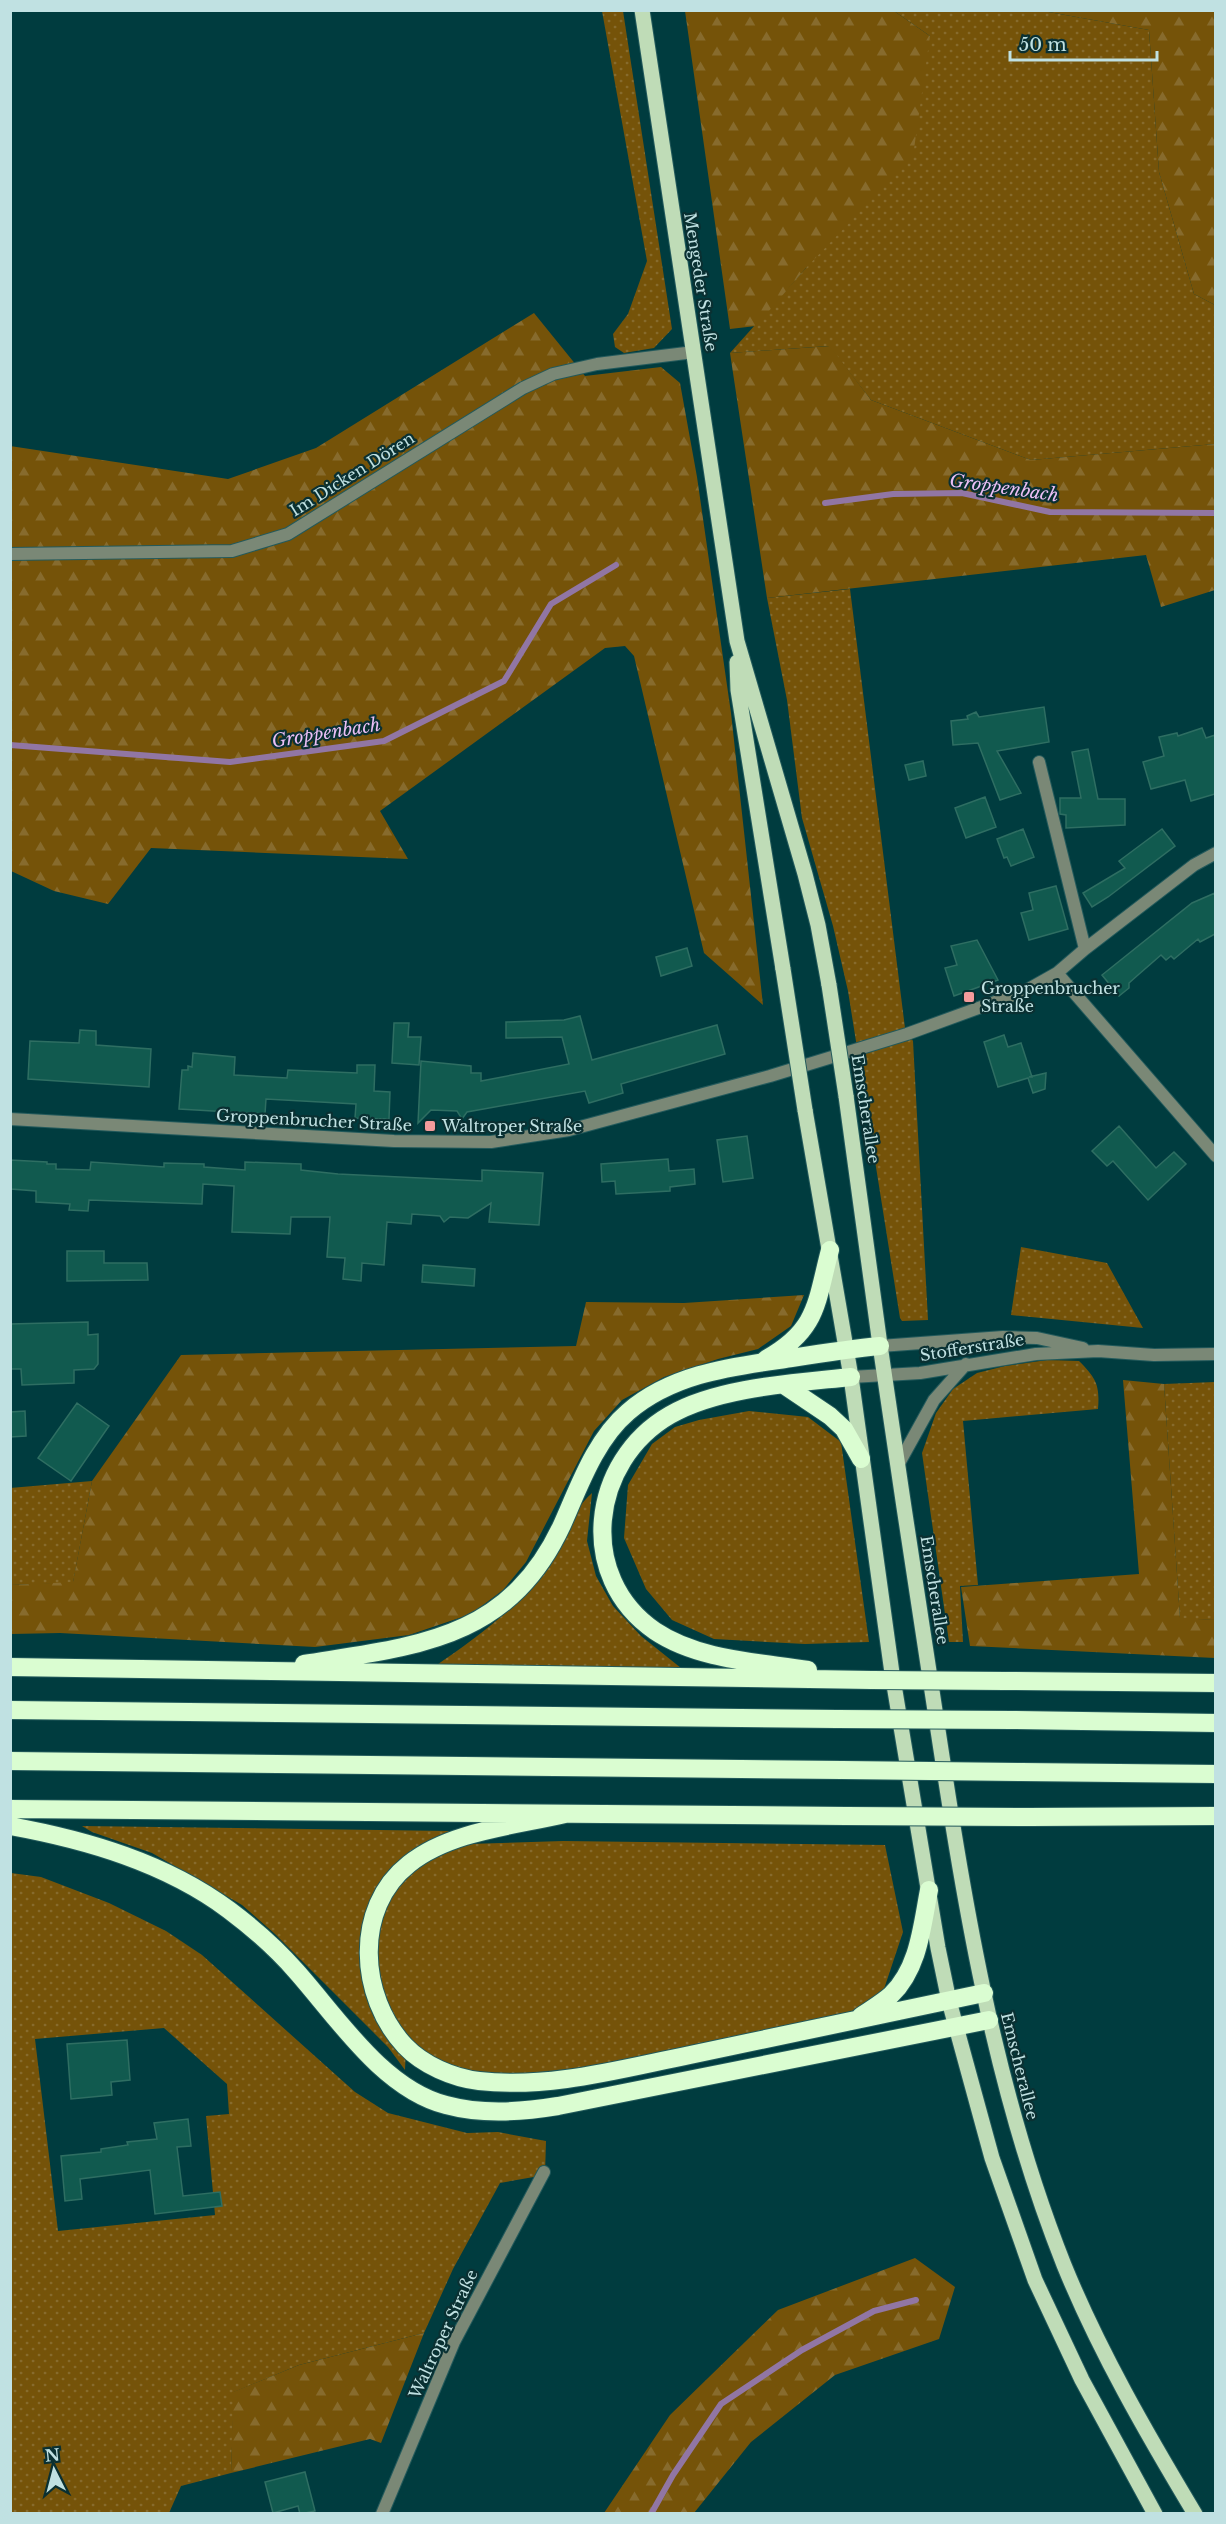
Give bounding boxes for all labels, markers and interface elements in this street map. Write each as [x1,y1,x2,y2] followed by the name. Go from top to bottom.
[1010,24,1157,62] scale bar
[1019,34,1067,56] text: 50 m
[680,211,722,353] street label: Mengeder Straße
[286,428,418,520] street label: Im Dicken Dören
[948,469,1060,507] water label: Groppenbach
[270,714,382,752] water label: Groppenbach
[981,978,1120,1016] place label: Groppenbrucher Straße
[962,990,976,1004] marker: Groppenbrucher Straße
[848,1053,884,1165] street label: Emscherallee
[216,1105,412,1135] street label: Groppenbrucher Straße
[441,1116,582,1136] place label: Waltroper Straße
[423,1119,437,1133] marker: Waltroper Straße
[919,1329,1025,1365] street label: Stofferstraße
[917,1534,953,1646] street label: Emscherallee
[997,2010,1043,2122] street label: Emscherallee
[404,2266,482,2403] street label: Waltroper Straße
[24,2440,84,2500] north arrow
[44,2444,61,2466] text: N

